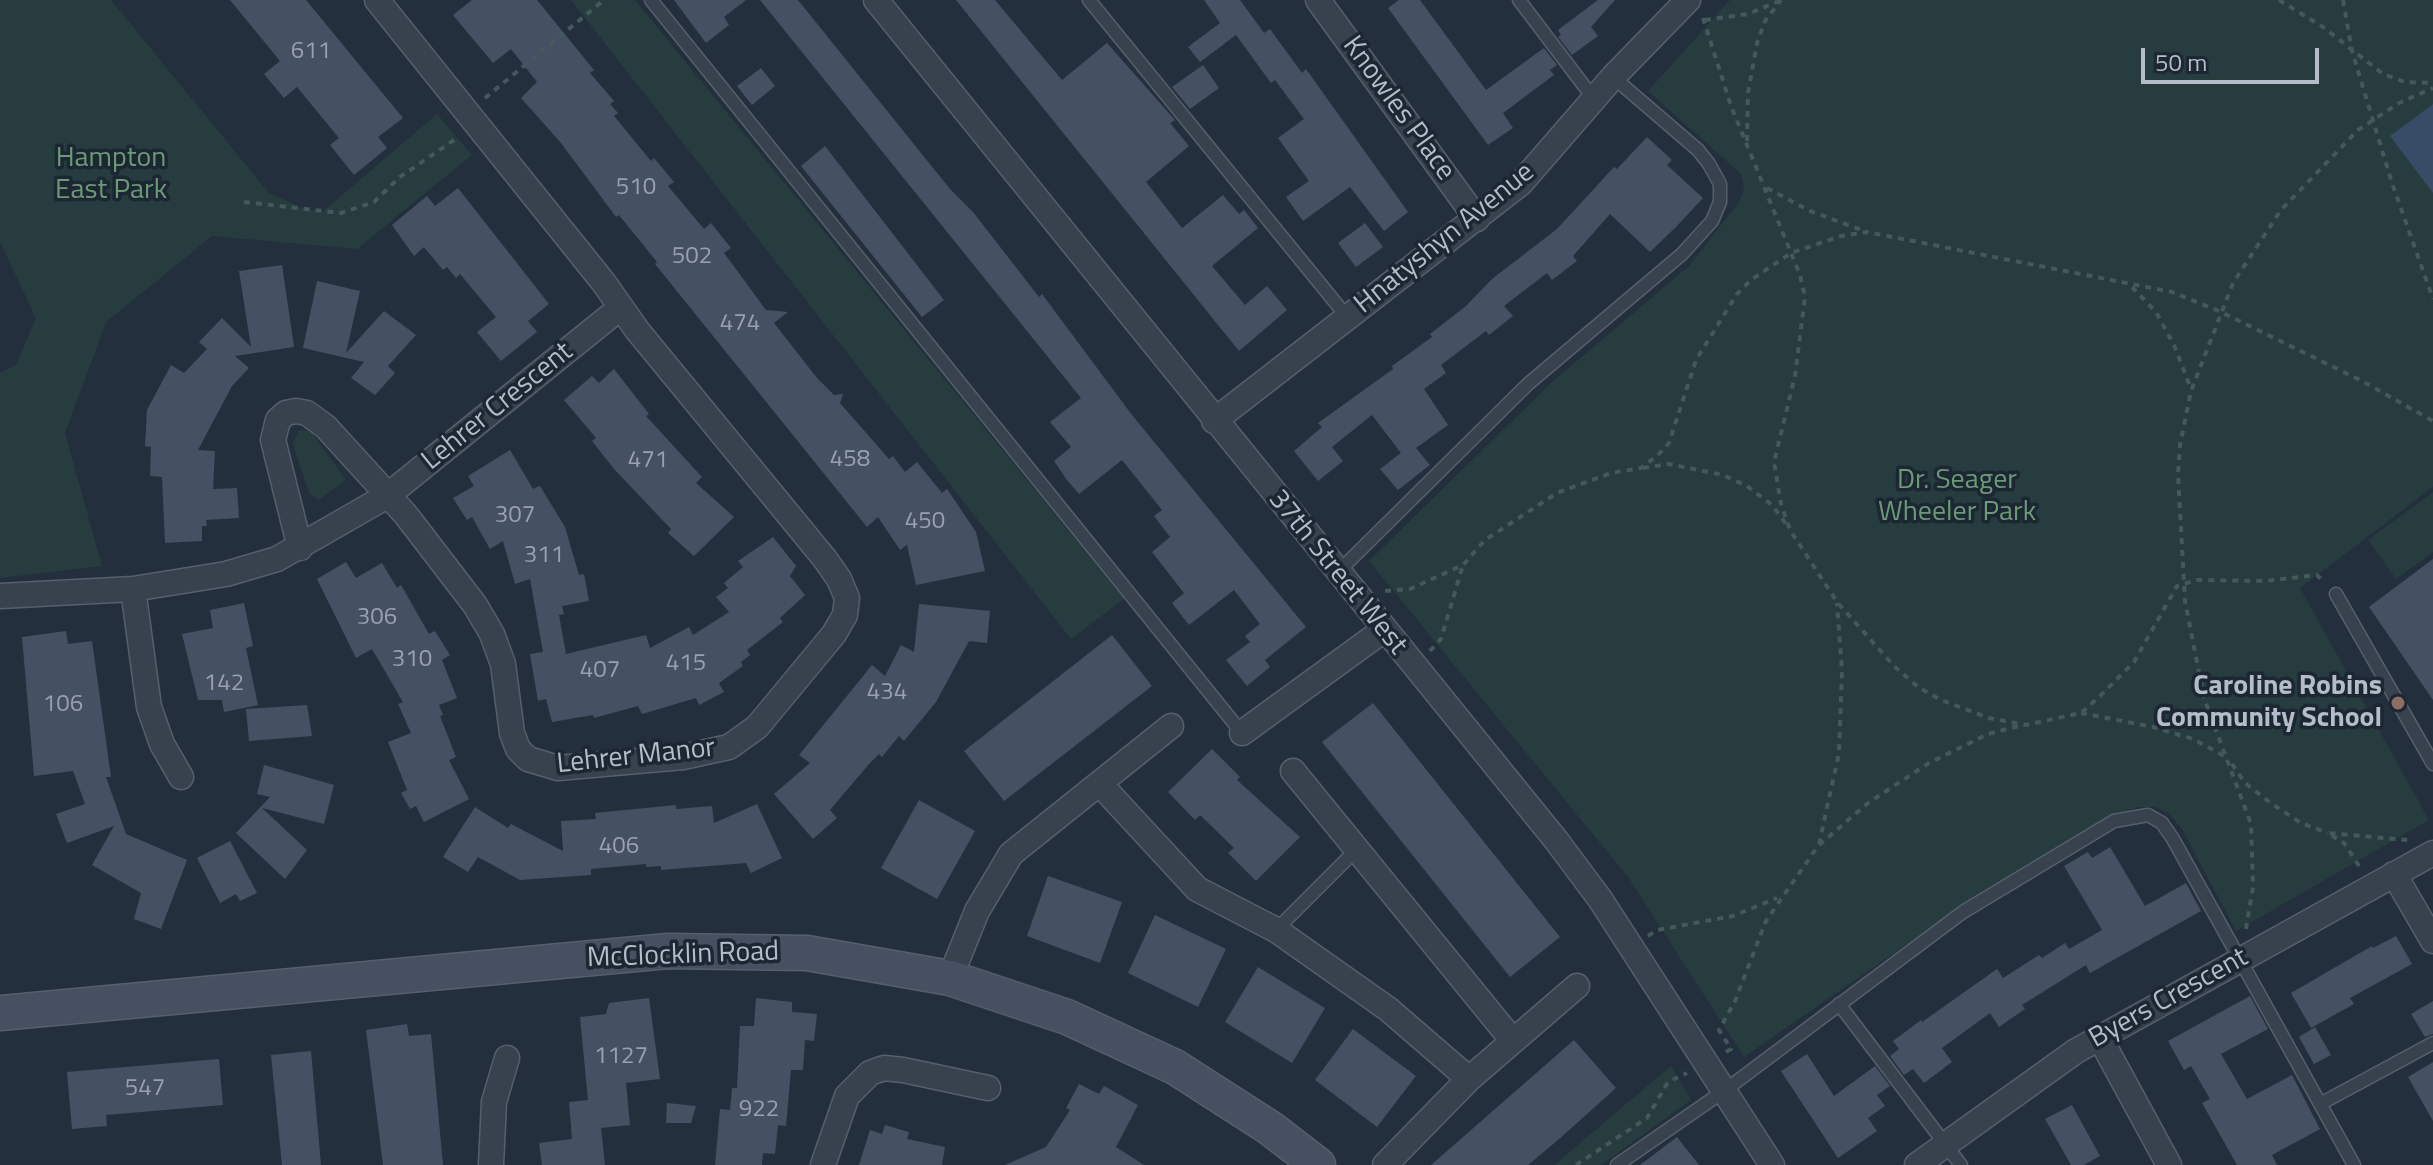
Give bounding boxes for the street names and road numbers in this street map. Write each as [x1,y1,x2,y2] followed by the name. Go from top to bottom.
[1334,30,1462,188] street label: Knowles Place
[1348,156,1542,322] street label: Hnatyshyn Avenue
[416,336,580,478] street label: Lehrer Crescent
[1260,484,1414,662] street label: 37th Street West
[555,732,717,782] street label: Lehrer Manor
[586,936,780,976] street label: McClocklin Road
[2084,942,2254,1056] street label: Byers Crescent

